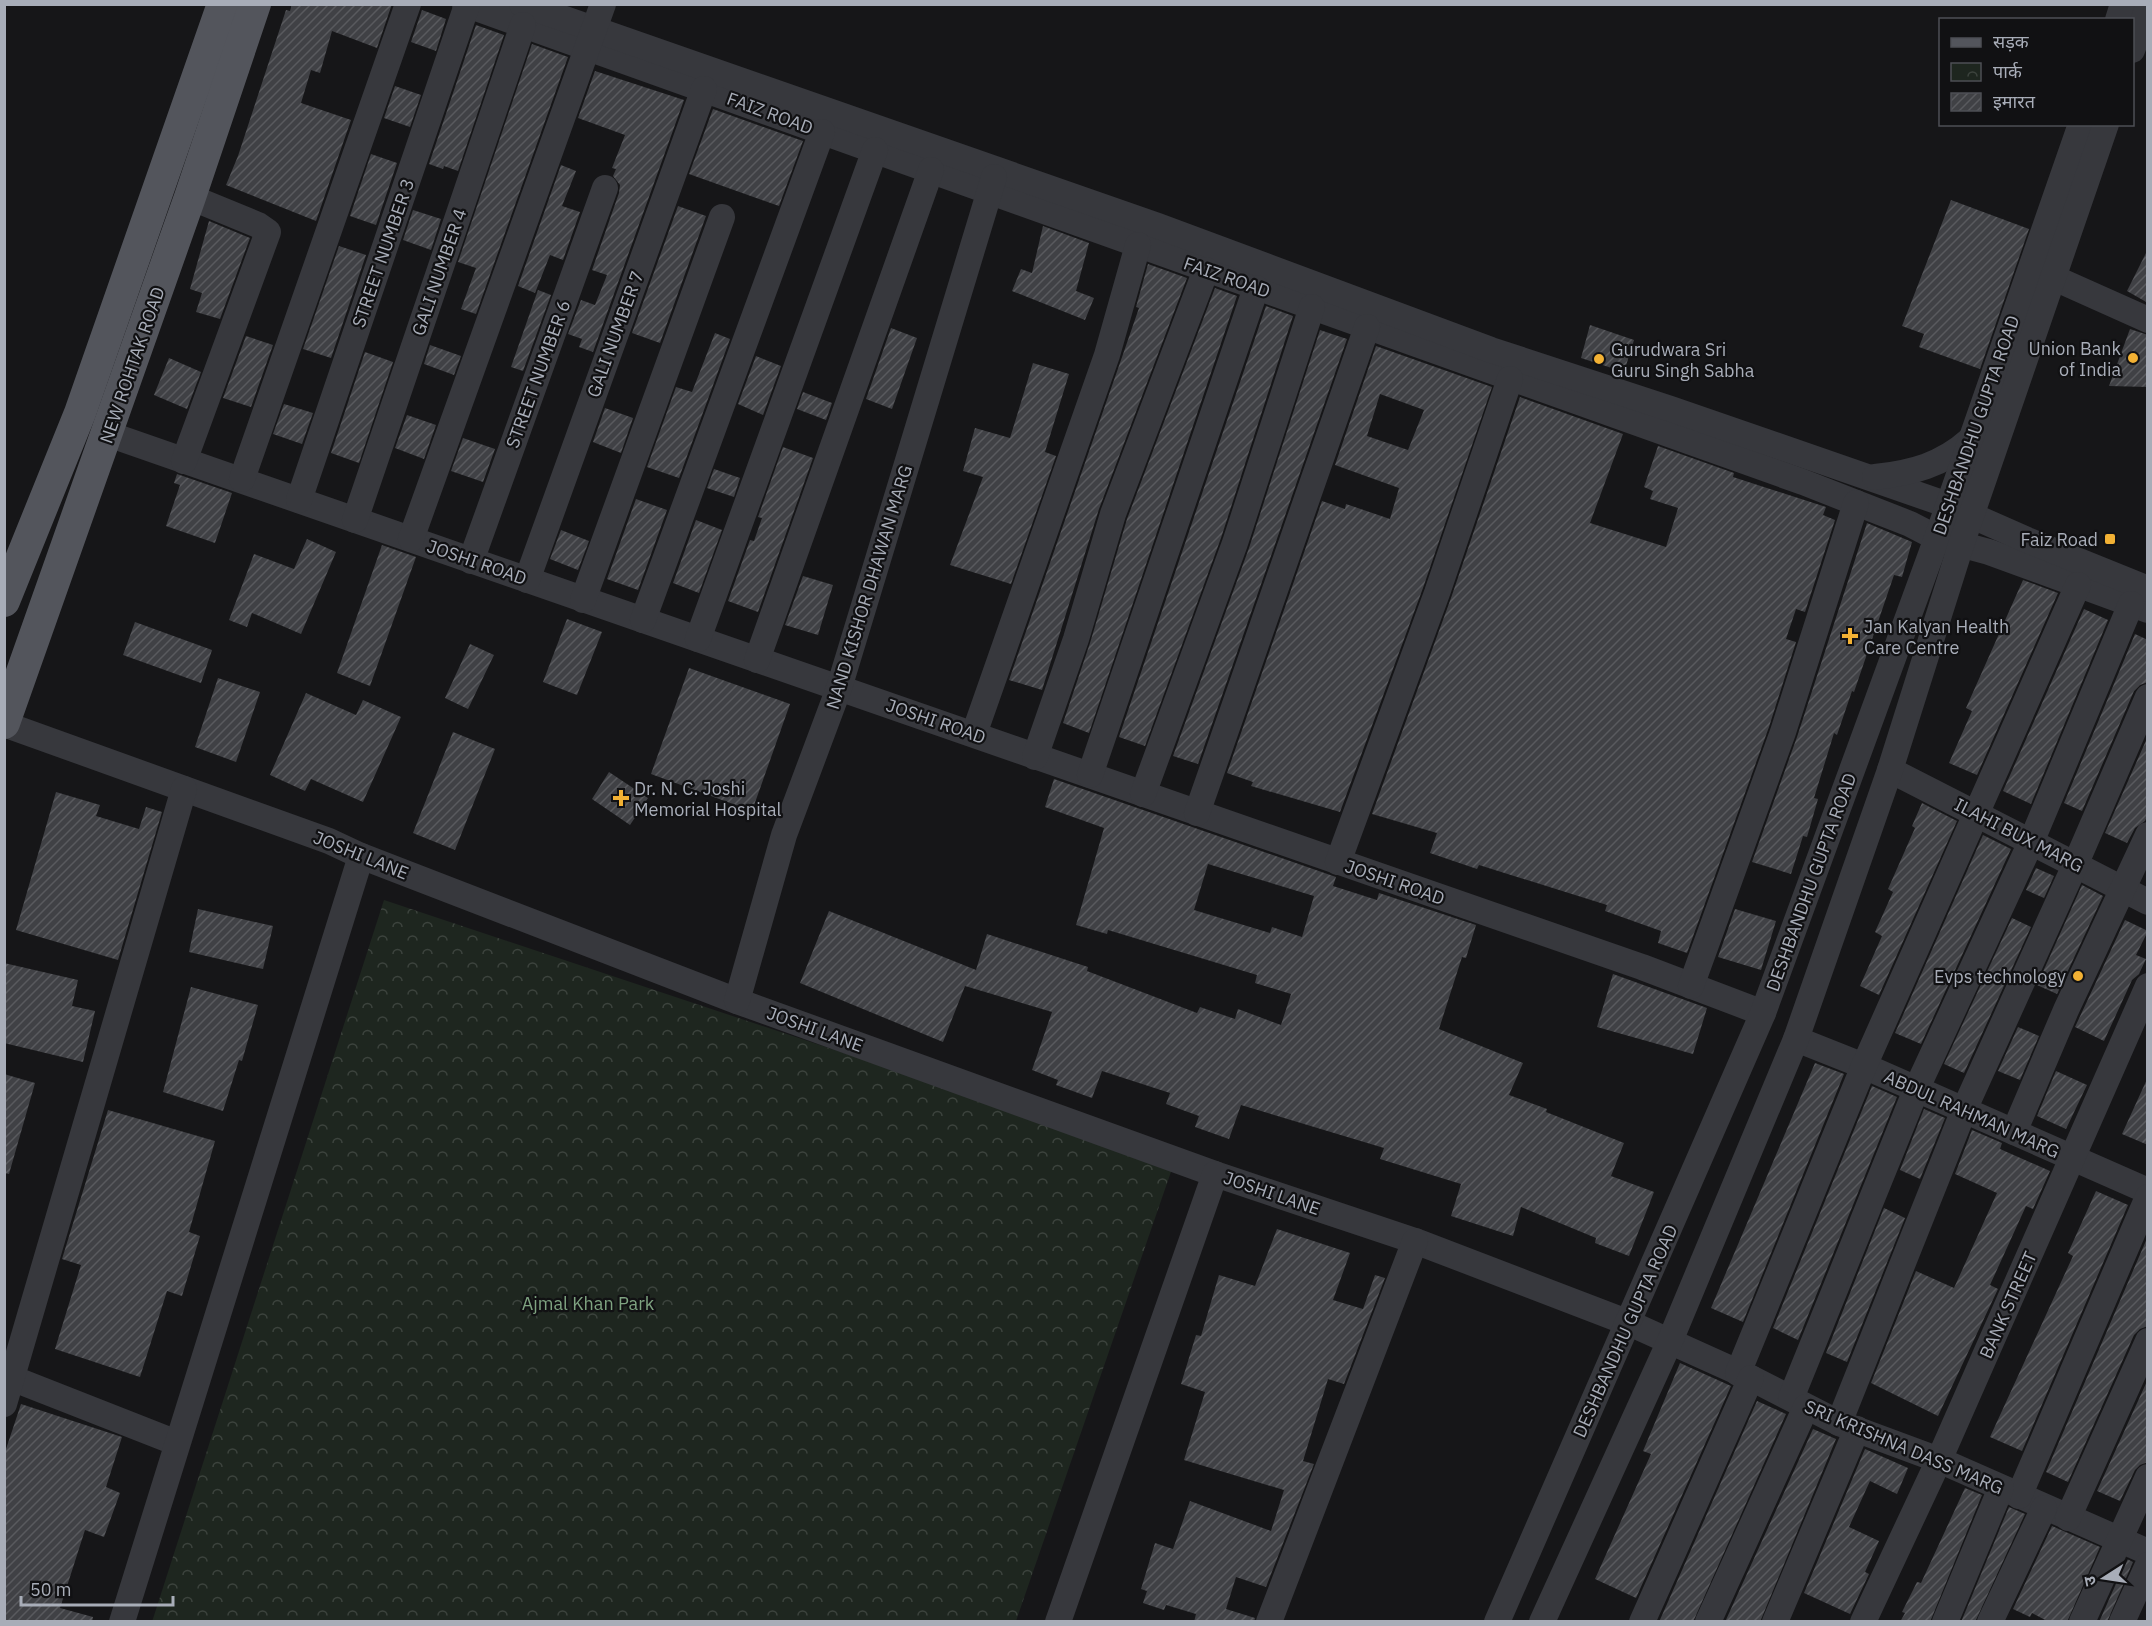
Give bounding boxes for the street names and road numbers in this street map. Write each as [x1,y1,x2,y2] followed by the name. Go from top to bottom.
[724,87,816,139] street label: FAIZ ROAD
[347,176,419,330] street label: STREET NUMBER 3
[406,205,472,339] street label: GALI NUMBER 4
[1181,251,1273,303] street label: FAIZ ROAD
[581,268,649,400] street label: GALI NUMBER 7
[94,284,170,446] street label: NEW ROHTAK ROAD
[501,297,575,451] street label: STREET NUMBER 6
[1928,312,2024,538] street label: DESHBANDHU GUPTA ROAD
[821,462,917,712] street label: NAND KISHOR DHAWAN MARG
[424,534,530,590] street label: JOSHI ROAD
[883,693,989,749] street label: JOSHI ROAD
[1761,770,1861,994] street label: DESHBANDHU GUPTA ROAD
[1951,793,2087,877] street label: ILAHI BUX MARG
[310,825,412,885] street label: JOSHI LANE
[1342,854,1448,910] street label: JOSHI ROAD
[764,1001,866,1057] street label: JOSHI LANE
[1881,1065,2063,1163] street label: ABDUL RAHMAN MARG
[1221,1166,1323,1220] street label: JOSHI LANE
[1568,1221,1682,1441] street label: DESHBANDHU GUPTA ROAD
[1974,1248,2042,1362] street label: BANK STREET
[1801,1395,2007,1499] street label: SRI KRISHNA DASS MARG

